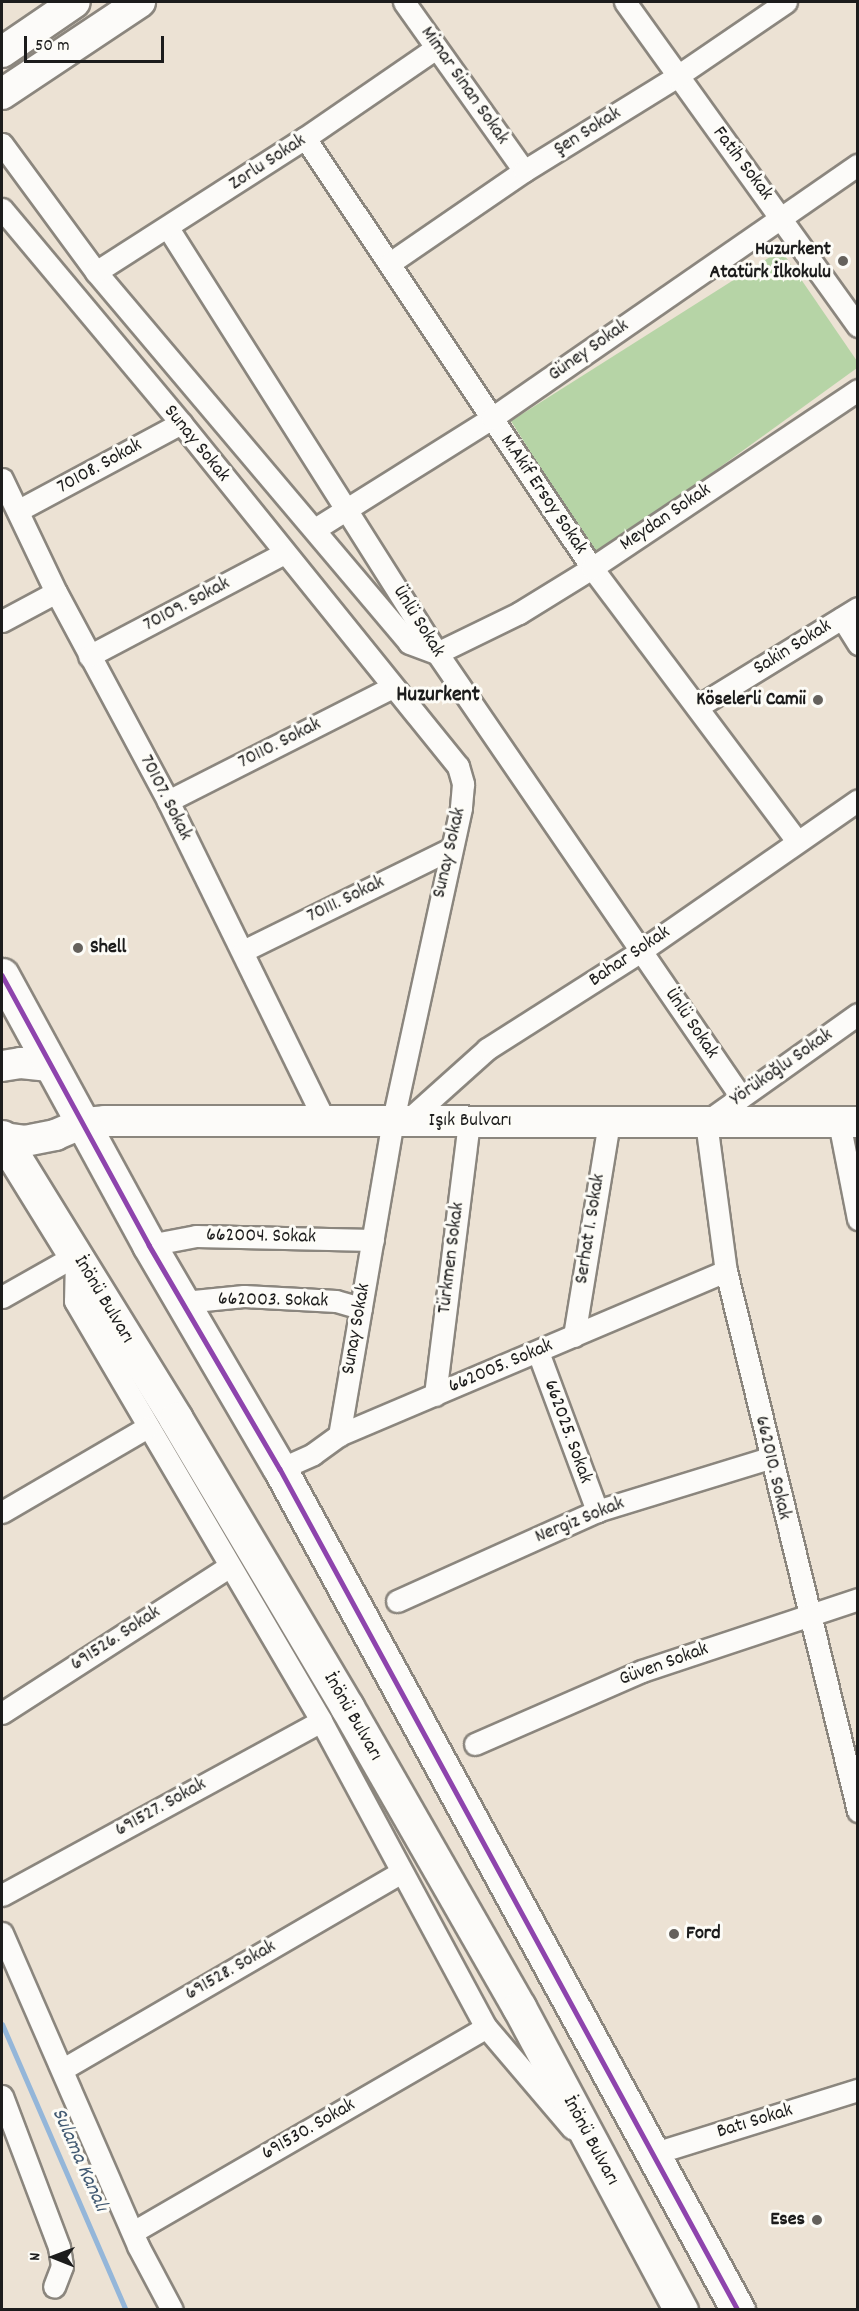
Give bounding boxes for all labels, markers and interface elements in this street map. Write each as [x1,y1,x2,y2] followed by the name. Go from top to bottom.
[414,22,514,150] street label: Mimar Sinan Sokak
[27,24,166,62] scale bar
[35,34,70,59] text: 50 m
[550,102,626,162] street label: Şen Sokak
[706,122,778,206] street label: Fatih Sokak
[225,129,311,197] street label: Zorlu Sokak
[709,238,831,285] place label: Huzurkent Atatürk İlkokulu
[836,254,850,268] marker: Huzurkent Atatürk İlkokulu
[544,315,634,387] street label: Güney Sokak
[158,401,234,487] street label: Sunay Sokak
[494,430,592,560] street label: M.Akif Ersoy Sokak
[53,434,147,500] street label: 70108. Sokak
[616,479,716,557] street label: Meydan Sokak
[140,572,234,638] street label: 70109. Sokak
[387,582,449,662] street label: Ünlü Sokak
[750,615,836,681] street label: Sakin Sokak
[396,683,480,709] district label: Huzurkent
[696,688,806,712] place label: Köselerli Camii
[811,693,825,707] marker: Köselerli Camii
[235,713,325,775] street label: 70110. Sokak
[133,751,197,845] street label: 70107. Sokak
[428,805,472,901] street label: Sunay Sokak
[303,871,389,929] street label: 70111. Sokak
[585,921,675,993] street label: Bahar Sokak
[90,936,126,960] place label: Shell
[71,941,85,955] marker: Shell
[659,984,723,1064] street label: Ünlü Sokak
[726,1024,838,1112] street label: Yörükoğlu Sokak
[429,1109,511,1133] street label: Işık Bulvarı
[570,1172,612,1286] street label: Serhat 1. Sokak
[433,1201,471,1315] street label: Türkmen Sokak
[206,1224,316,1250] street label: 662004. Sokak
[68,1252,138,1348] street label: İnönü Bulvarı
[337,1281,377,1377] street label: Sunay Sokak
[218,1288,328,1314] street label: 662003. Sokak
[445,1334,557,1400] street label: 662005. Sokak
[537,1377,597,1487] street label: 662025. Sokak
[748,1414,796,1522] street label: 662010. Sokak
[532,1492,628,1550] street label: Nergiz Sokak
[66,1601,166,1677] street label: 691526. Sokak
[616,1638,712,1692] street label: Güven Sokak
[317,1669,387,1765] street label: İnönü Bulvarı
[111,1773,211,1843] street label: 691527. Sokak
[686,1922,721,1946] place label: Ford
[667,1927,681,1941] marker: Ford
[181,1935,281,2007] street label: 691528. Sokak
[556,2092,624,2190] street label: İnönü Bulvarı
[258,2094,360,2166] street label: 691530. Sokak
[714,2099,796,2145] street label: Batı Sokak
[45,2105,113,2215] water label: Sulama Kanalı
[770,2208,805,2232] place label: Eses
[810,2213,824,2227] marker: Eses
[24,2227,84,2287] north arrow
[24,2253,47,2261] text: N

